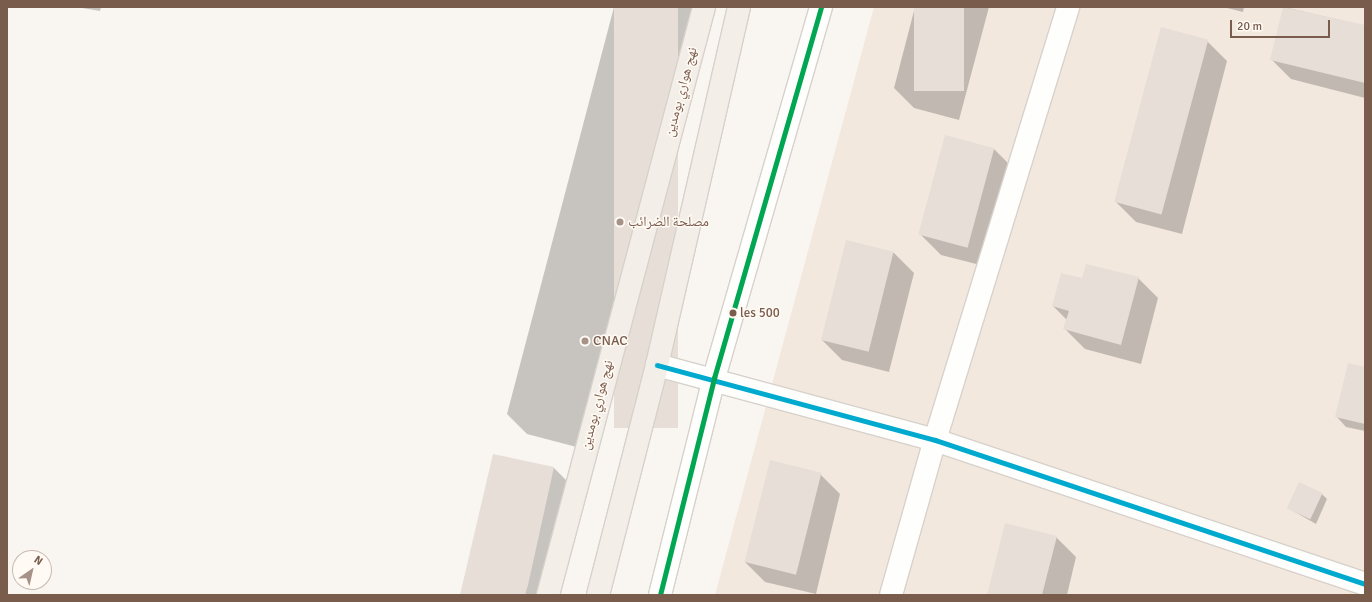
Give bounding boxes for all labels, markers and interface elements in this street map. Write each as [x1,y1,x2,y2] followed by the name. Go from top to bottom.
[1232,12,1332,38] scale bar
[1237,19,1262,34] text: 20 m
[661,45,701,139] street label: نهج هواري بومدين
[628,214,709,230] place label: مصلحة الضرائب
[615,217,625,227] marker: مصلحة الضرائب
[740,305,780,321] place label: les 500
[728,308,738,318] marker: les 500
[593,333,628,349] place label: CNAC
[580,336,590,346] marker: CNAC
[577,358,617,452] street label: نهج هواري بومدين
[12,550,52,590] north arrow
[32,553,45,568] text: N

